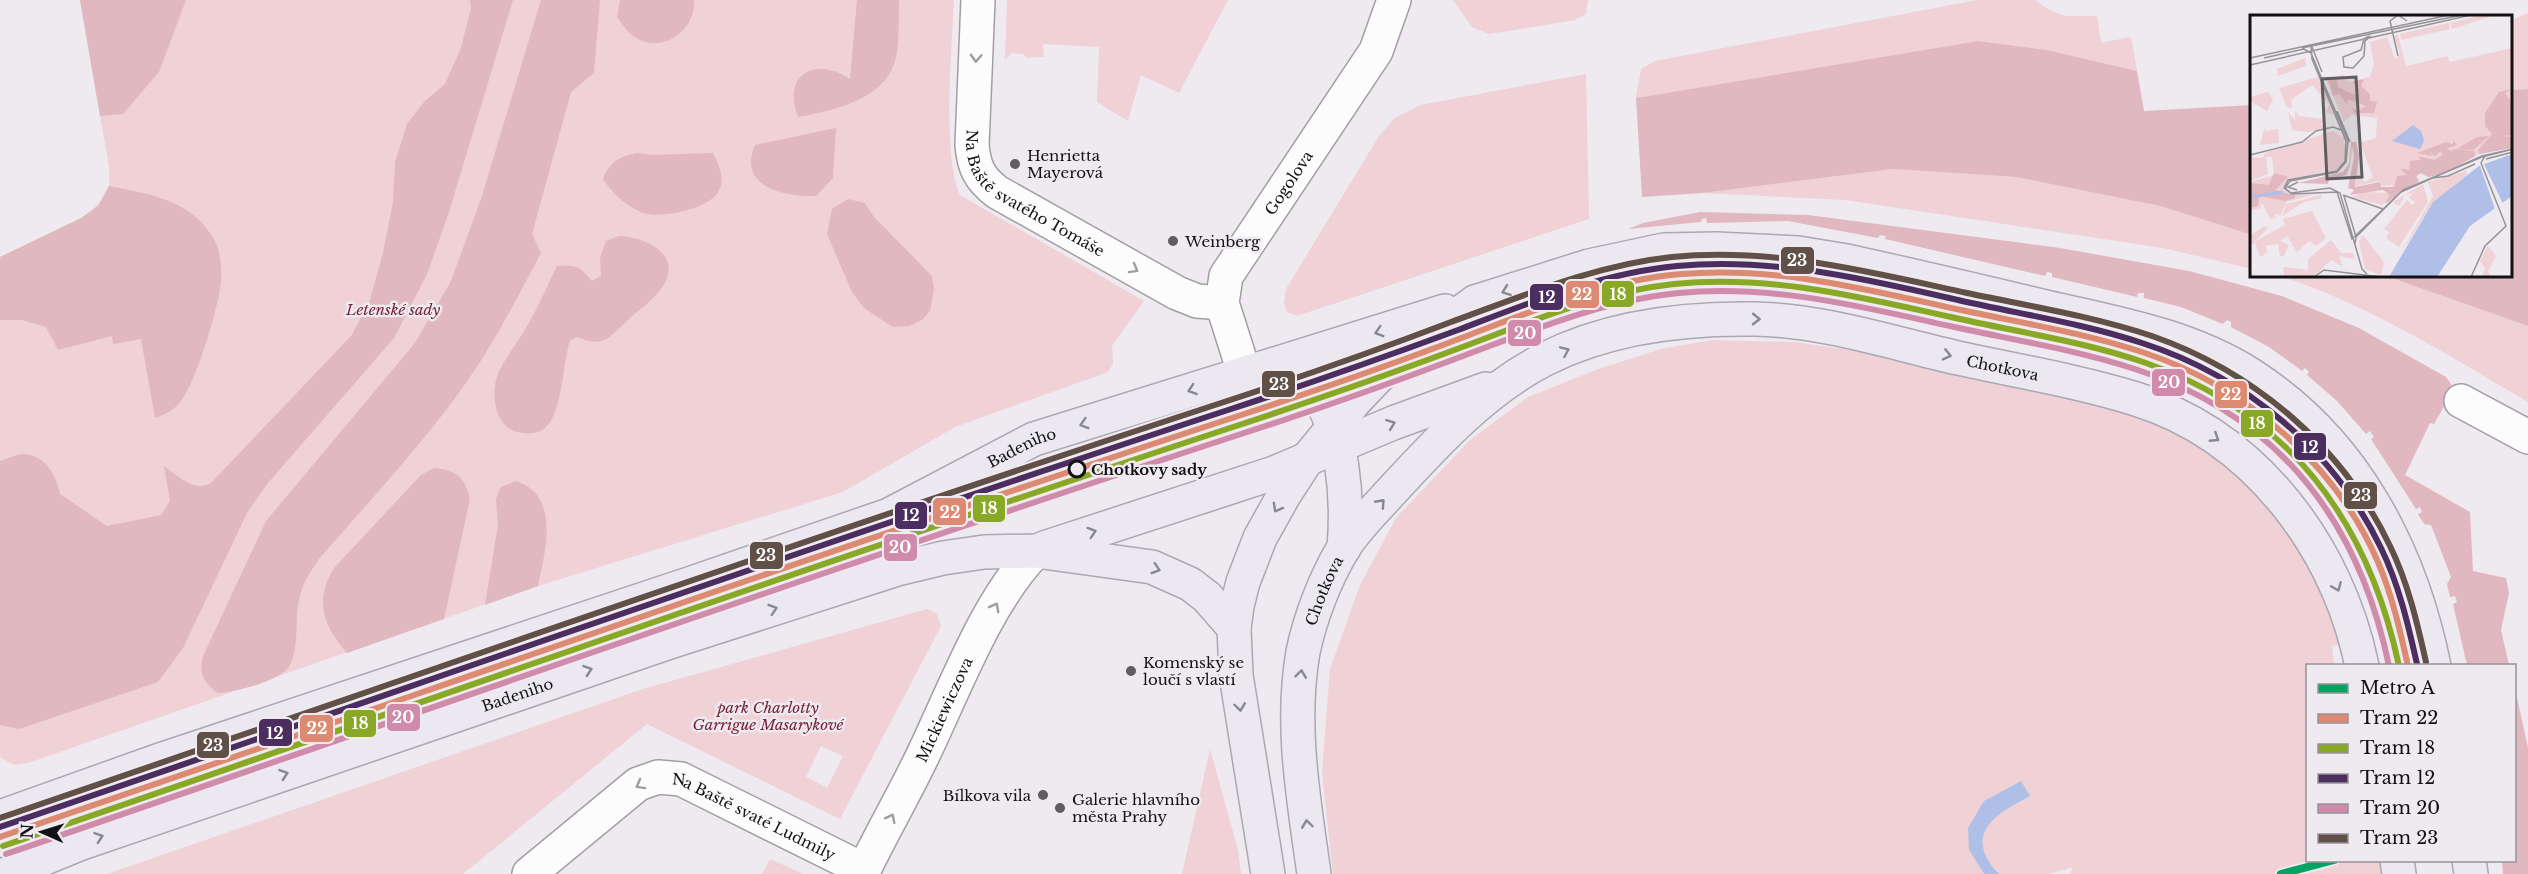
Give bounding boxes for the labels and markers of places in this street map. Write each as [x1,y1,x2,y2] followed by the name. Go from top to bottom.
[1027,146,1104,182] place label: Henrietta Mayerová
[1008,157,1022,171] marker: Henrietta Mayerová
[1184,232,1261,251] place label: Weinberg
[1166,234,1180,248] marker: Weinberg
[1068,460,1086,478] marker: Chotkovy sady
[1091,460,1207,479] place label: Chotkovy sady
[1143,653,1244,689] place label: Komenský se loučí s vlastí
[1124,664,1138,678] marker: Komenský se loučí s vlastí
[943,786,1032,805] place label: Bílkova vila
[1036,788,1050,802] marker: Bílkova vila
[1072,790,1200,826] place label: Galerie hlavního města Prahy
[1053,801,1067,815] marker: Galerie hlavního města Prahy

